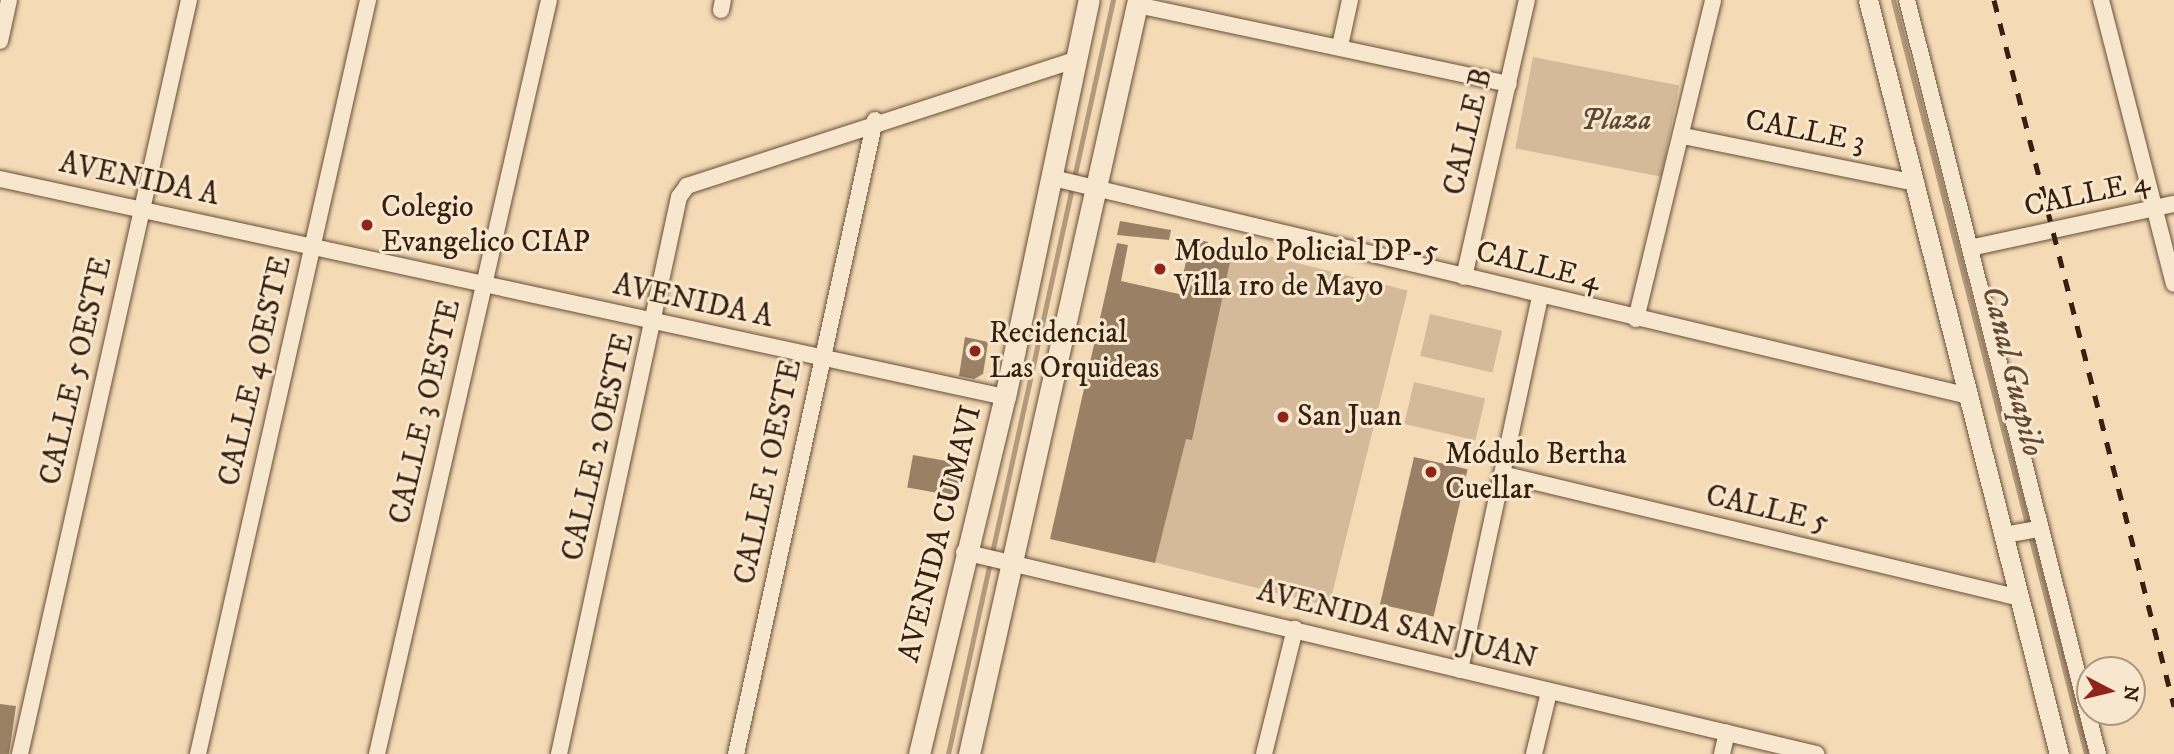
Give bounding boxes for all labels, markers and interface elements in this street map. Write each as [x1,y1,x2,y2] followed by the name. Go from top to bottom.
[1437,65,1501,199] street label: CALLE B
[1580,103,1652,139] park label: Plaza
[1742,103,1868,161] street label: CALLE 3
[56,146,222,214] street label: AVENIDA A
[2021,164,2153,226] street label: CALLE 4
[381,190,590,260] place label: Colegio Evangelico CIAP
[359,217,375,233] marker: Colegio Evangelico CIAP
[1174,234,1438,304] place label: Modulo Policial DP-5 Villa 1ro de Mayo
[1472,234,1604,300] street label: CALLE 4
[212,252,300,490] street label: CALLE 4 OESTE
[33,253,121,489] street label: CALLE 5 OESTE
[1152,261,1168,277] marker: Modulo Policial DP-5 Villa 1ro de Mayo
[610,268,776,336] street label: AVENIDA A
[1972,282,2052,460] water label: Canal Guapilo
[383,296,469,528] street label: CALLE 3 OESTE
[989,316,1159,386] place label: Recidencial Las Orquideas
[555,329,643,565] street label: CALLE 2 OESTE
[967,343,983,359] marker: Recidencial Las Orquideas
[728,356,810,588] street label: CALLE 1 OESTE
[1297,399,1402,435] place label: San Juan
[892,402,990,666] street label: AVENIDA CUMAVI
[1275,409,1291,425] marker: San Juan
[1445,437,1627,508] place label: Módulo Bertha Cuellar
[1423,464,1439,480] marker: Módulo Bertha Cuellar
[1702,478,1832,542] street label: CALLE 5
[1253,574,1541,678] street label: AVENIDA SAN JUAN
[2076,656,2146,726] north arrow
[2118,684,2143,703] text: N

